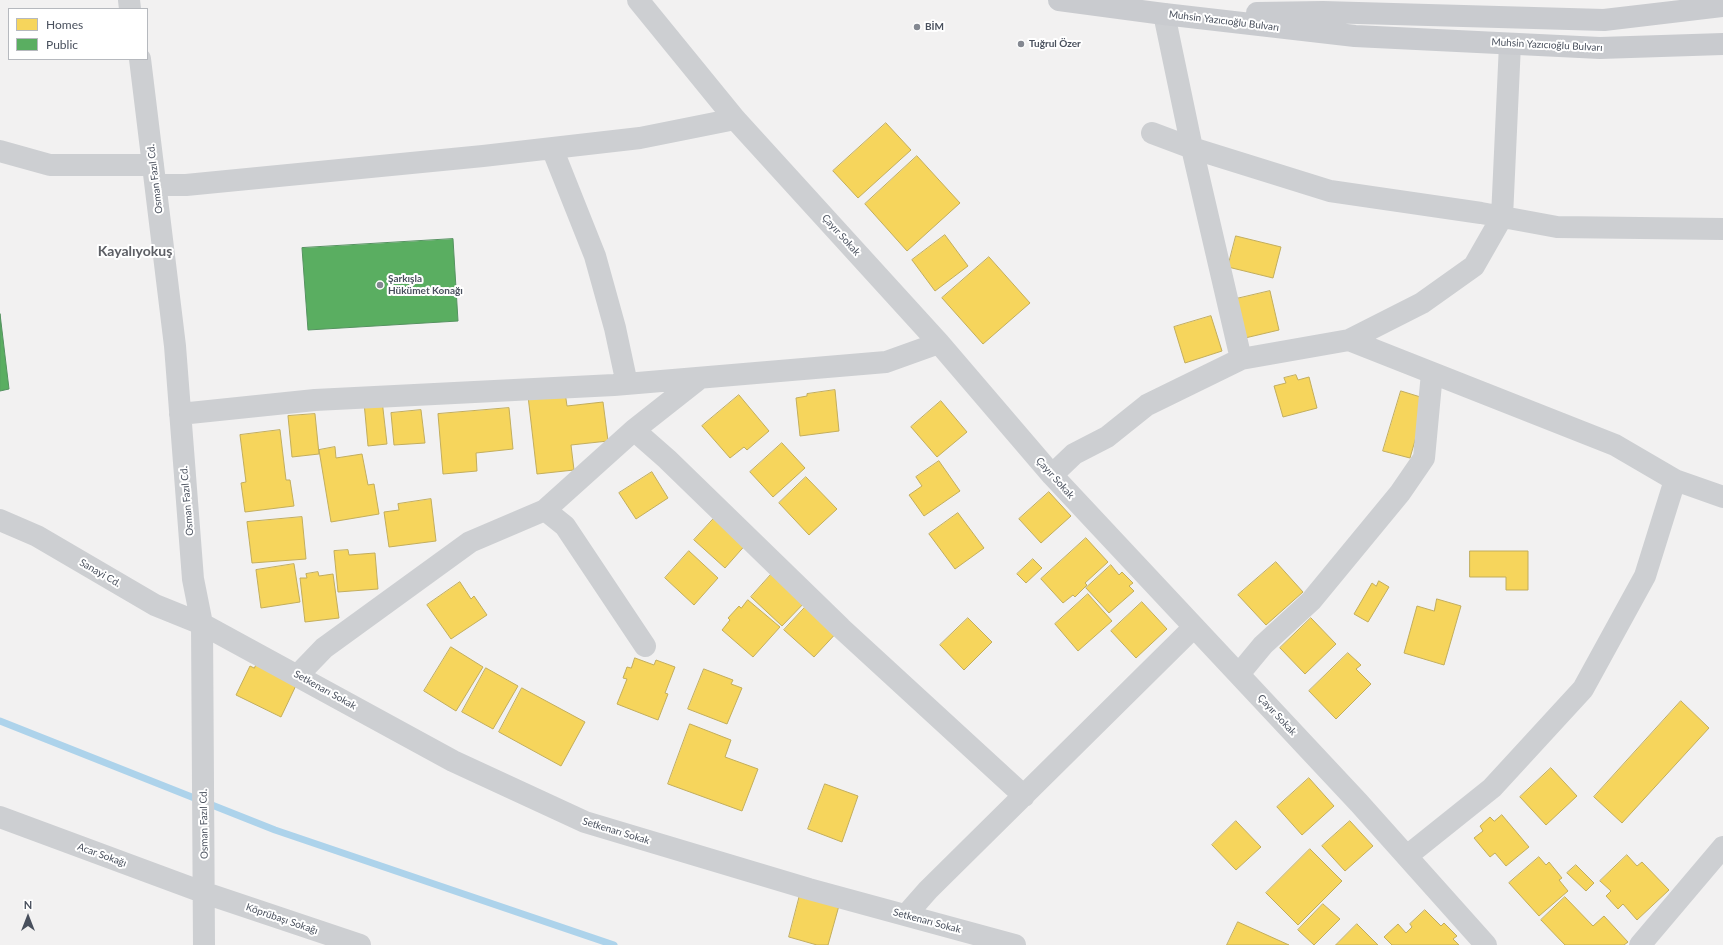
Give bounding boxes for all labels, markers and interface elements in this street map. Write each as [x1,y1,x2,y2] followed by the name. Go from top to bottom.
[8,8,148,60] legend
[1168,8,1280,34] street label: Muhsin Yazıcıoğlu Bulvarı
[46,17,83,32] text: Homes
[925,21,944,33] place label: BİM
[912,22,922,32] marker: BİM
[1491,36,1603,54] street label: Muhsin Yazıcıoğlu Bulvarı
[46,37,78,52] text: Public
[1029,38,1081,50] place label: Tuğrul Özer
[1016,39,1026,49] marker: Tuğrul Özer
[145,144,165,214] street label: Osman Fazıl Cd.
[819,212,863,258] street label: Çayır Sokak
[98,243,172,259] district label: Kayalıyokuş
[388,273,463,296] place label: Şarkışla Hükümet Konağı
[375,280,385,290] marker: Şarkışla Hükümet Konağı
[1033,455,1077,501] street label: Çayır Sokak
[178,466,196,536] street label: Osman Fazıl Cd.
[77,556,123,590] street label: Sanayi Cd.
[292,668,358,712] street label: Setkenarı Sokak
[1255,692,1299,738] street label: Çayır Sokak
[197,789,211,859] street label: Osman Fazıl Cd.
[581,815,651,847] street label: Setkenarı Sokak
[76,841,128,869] street label: Acar Sokağı
[8,897,48,937] north arrow
[24,898,32,911] text: N
[244,901,320,937] street label: Köprübaşı Sokağı
[892,906,962,936] street label: Setkenarı Sokak

